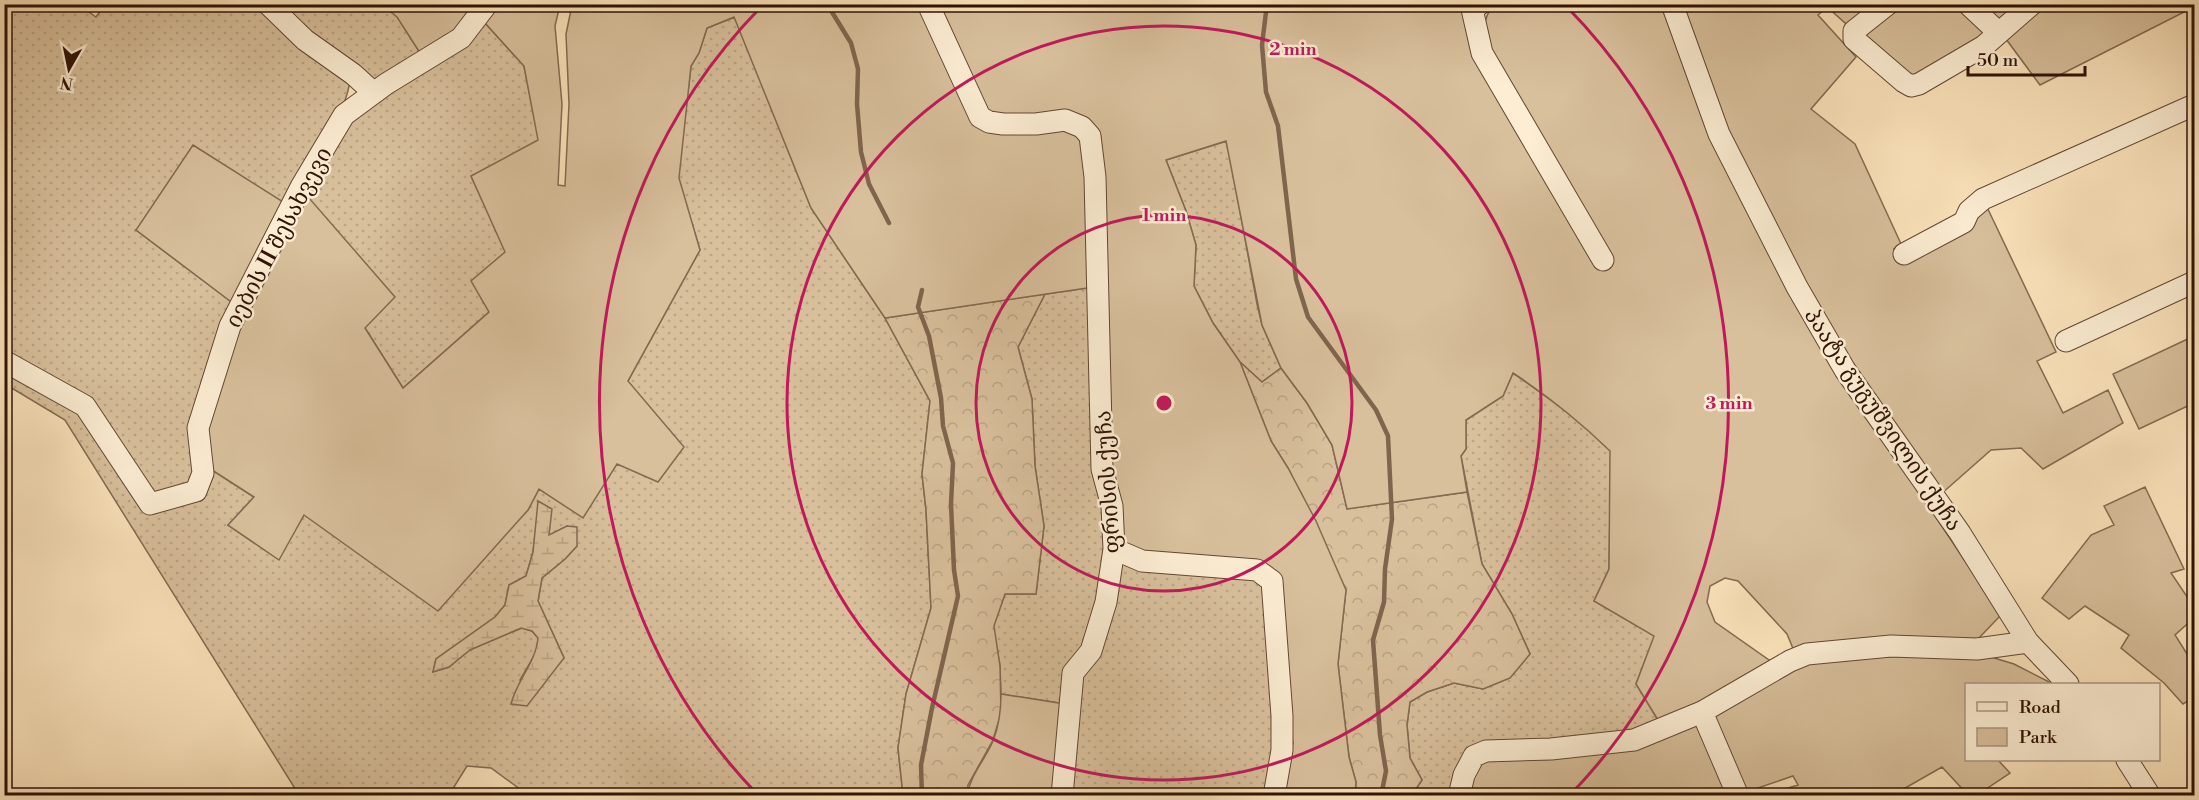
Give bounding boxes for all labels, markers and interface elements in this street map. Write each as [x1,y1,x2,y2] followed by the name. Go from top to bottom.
[1269,38,1317,61] text: 2 min
[39,39,99,99] north arrow
[1968,39,2085,77] scale bar
[1977,49,2019,72] text: 50 m
[59,72,75,94] text: N
[220,143,338,332] street label: იების II შესახვევი
[1142,204,1186,227] text: 1 min
[1798,303,1967,536] street label: პაატა გუგუშვილის ქუჩა
[1706,392,1752,415] text: 3 min
[1154,393,1174,413] centre of rings
[1090,409,1127,554] street label: ფრისის ქუჩა
[1965,683,2160,761] legend
[2019,696,2062,719] text: Road
[2019,726,2058,749] text: Park

